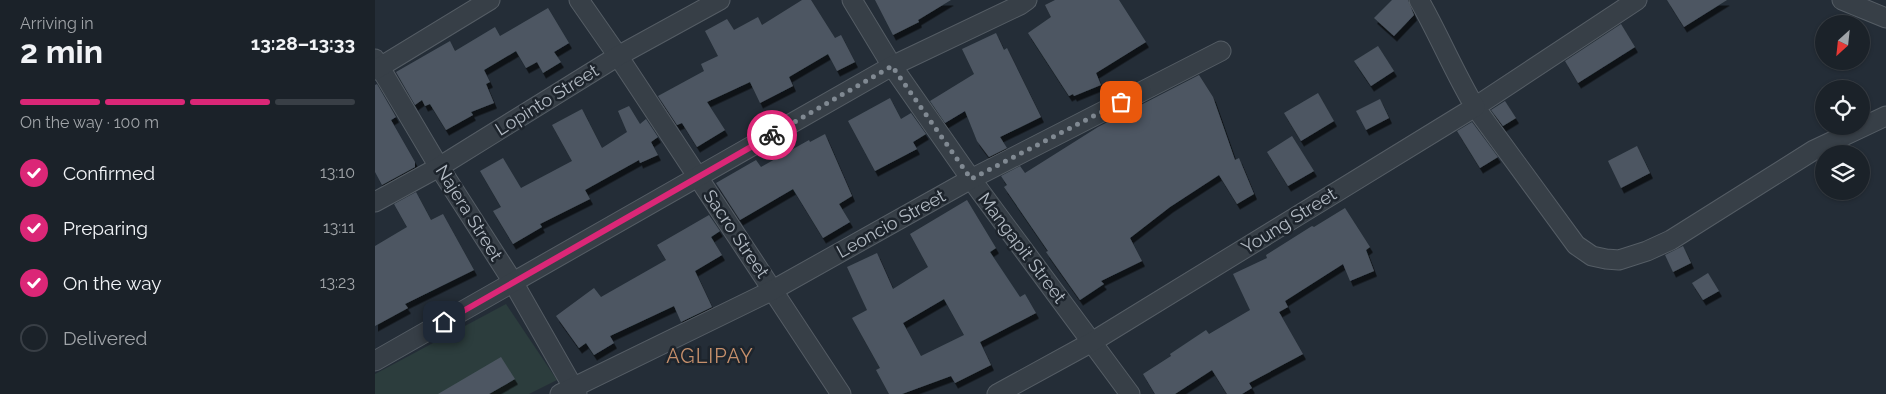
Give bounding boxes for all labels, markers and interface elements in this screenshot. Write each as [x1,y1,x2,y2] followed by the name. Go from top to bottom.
[20,14,94,33] text: Arriving in
[1815,15,1870,70] north arrow
[1815,15,1870,200] map controls
[251,32,355,54] text: 13:28–13:33
[20,33,103,70] text: 2 min
[491,60,602,140] street label: Lopinto Street
[1815,80,1870,135] button: locate
[1100,81,1142,123] pin
[1107,88,1135,116] icon: bag
[747,110,797,160] courier
[20,113,159,132] text: On the way · 100 m
[758,121,786,149] icon: bike
[1815,145,1870,200] button: layers
[20,159,48,187] icon: check
[432,161,507,264] street label: Najera Street
[63,162,155,184] text: Confirmed
[320,163,355,182] text: 13:10
[1238,183,1340,258] street label: Young Street
[833,185,949,262] street label: Leoncio Street
[699,186,774,282] street label: Sacro Street
[974,188,1071,307] street label: Mangapit Street
[20,214,48,242] icon: check
[63,217,148,239] text: Preparing
[323,218,355,237] text: 13:11
[20,269,48,297] icon: check
[63,272,162,294] text: On the way
[320,273,355,292] text: 13:23
[423,301,465,343] pin
[430,308,458,336] icon: home
[63,327,147,349] text: Delivered
[666,344,754,368] district label: AGLIPAY

